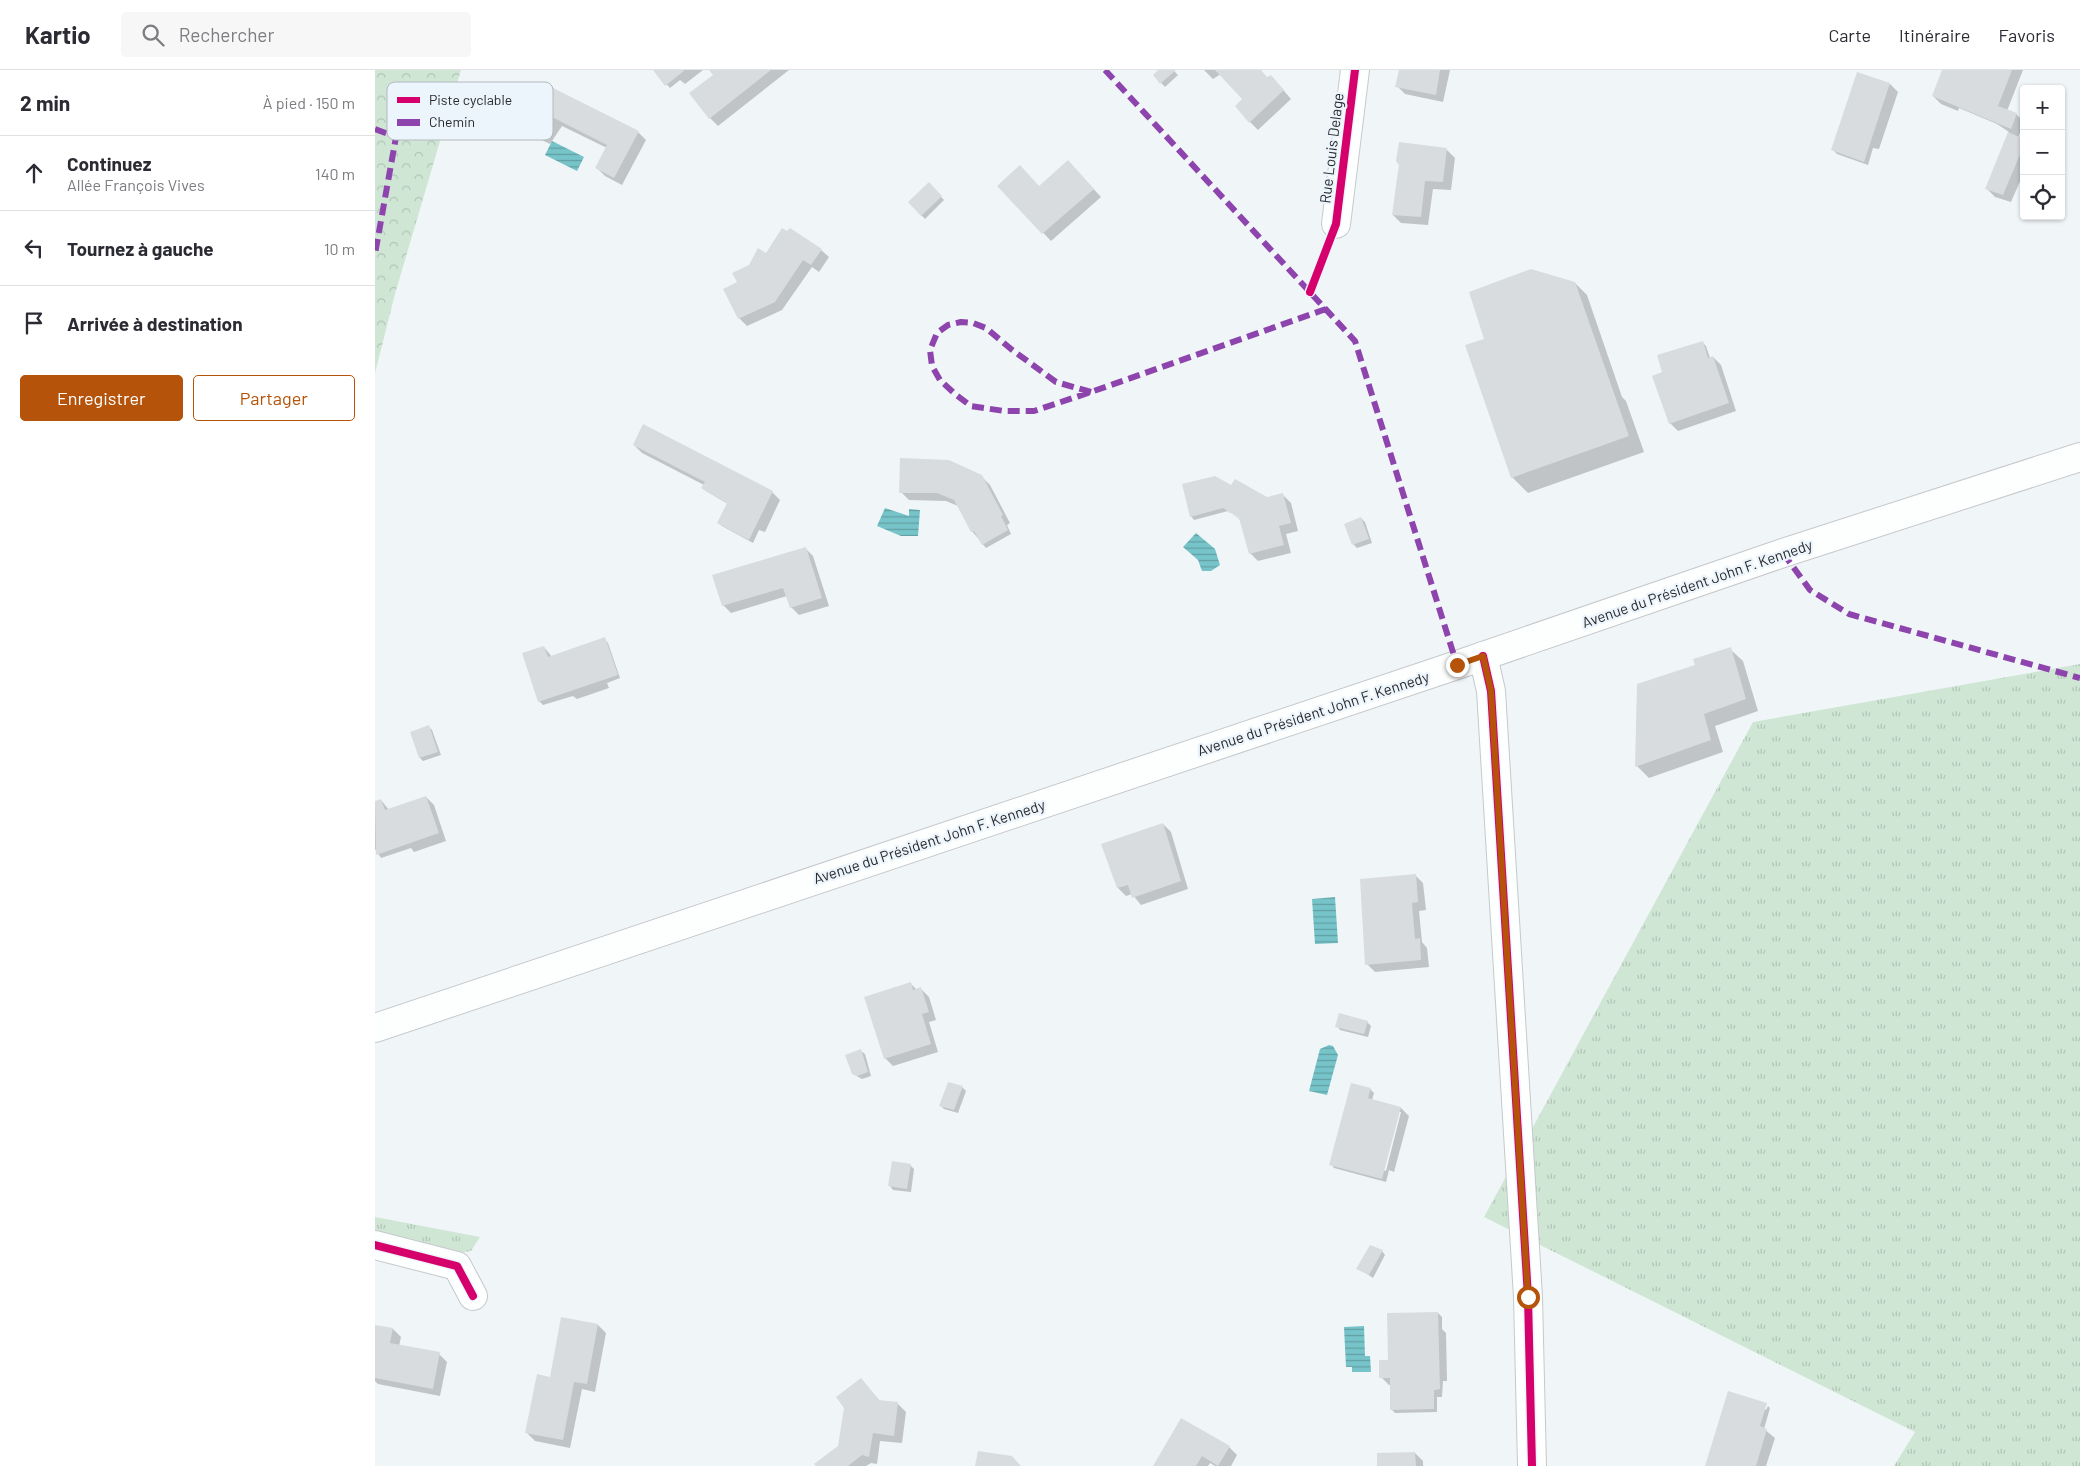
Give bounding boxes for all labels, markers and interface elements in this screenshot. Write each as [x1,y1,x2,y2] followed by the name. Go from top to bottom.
[121,12,471,57] search box
[25,20,91,49] text: Kartio
[139,21,167,49] icon: search
[179,23,274,46] text: Rechercher
[1828,24,1871,46] text: Carte
[1899,24,1970,46] text: Itinéraire
[1998,24,2055,46] text: Favoris
[387,82,553,140] legend
[2020,85,2065,220] map controls
[2020,85,2065,130] button: +
[20,90,70,115] text: 2 min
[429,91,512,108] text: Piste cyclable
[1315,92,1347,204] street label: Rue Louis Delage
[263,93,355,112] text: À pied · 150 m
[429,113,475,130] text: Chemin
[2020,130,2065,175] button: −
[67,152,151,175] text: Continuez
[20,159,48,187] icon: ahead
[315,164,355,183] text: 140 m
[67,175,205,194] text: Allée François Vives
[2020,175,2065,220] button: locate
[20,234,48,262] icon: left
[67,237,214,260] text: Tournez à gauche
[324,239,355,258] text: 10 m
[20,309,48,337] icon: arrive
[67,312,243,335] text: Arrivée à destination
[20,375,183,421] button: Enregistrer
[193,375,355,421] button: Partager
[1579,535,1815,631] street label: Avenue du Président John F. Kennedy
[1446,654,1469,677] route end
[1195,667,1431,759] street label: Avenue du Président John F. Kennedy
[811,795,1047,887] street label: Avenue du Président John F. Kennedy
[1517,1286,1540,1309] route start

